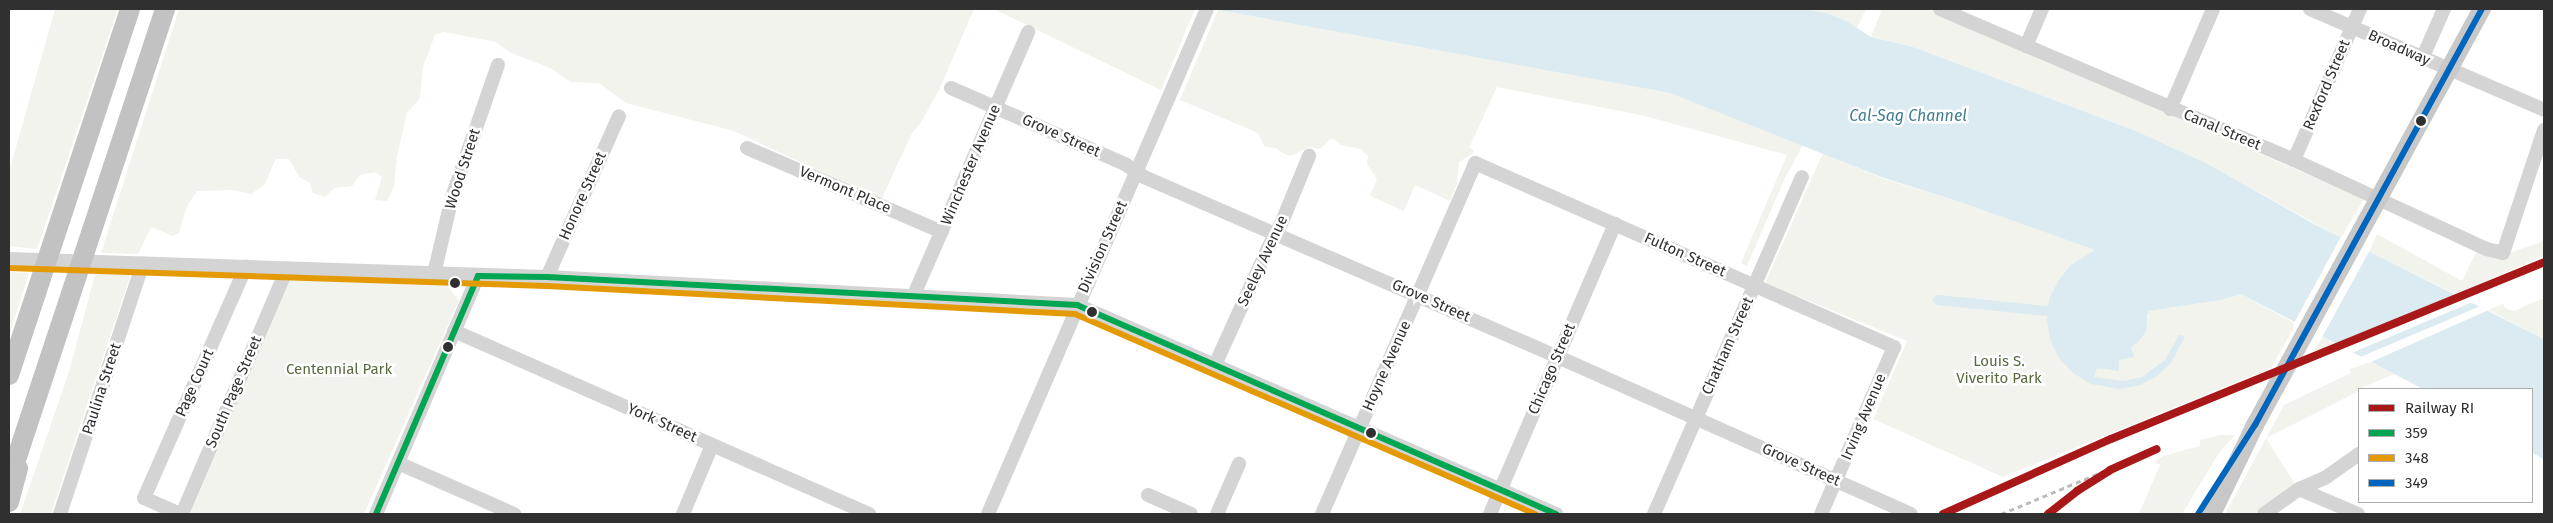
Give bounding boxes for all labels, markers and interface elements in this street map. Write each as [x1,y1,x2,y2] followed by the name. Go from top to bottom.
[2365,26,2433,70] street label: Broadway
[2300,37,2354,133] street label: Rexford Street
[937,102,1005,228] street label: Winchester Avenue
[1849,106,1967,126] water label: Cal-Sag Channel
[2181,106,2263,154] street label: Canal Street
[1019,111,1103,161] street label: Grove Street
[2416,116,2426,126] unlabelled marker
[442,127,484,211] street label: Wood Street
[556,149,610,243] street label: Honore Street
[796,163,894,217] street label: Vermont Place
[1075,198,1131,296] street label: Division Street
[1234,213,1292,309] street label: Seeley Avenue
[1641,229,1729,281] street label: Fulton Street
[1389,276,1473,326] street label: Grove Street
[450,278,460,288] unlabelled marker
[1698,294,1758,398] street label: Chatham Street
[1087,307,1097,317] unlabelled marker
[1359,318,1415,414] street label: Hoyne Avenue
[1525,321,1579,417] street label: Chicago Street
[202,333,266,451] street label: South Page Street
[79,341,125,437] street label: Paulina Street
[443,342,453,352] unlabelled marker
[172,346,218,420] street label: Page Court
[1956,352,2042,387] park label: Louis S. Viverito Park
[286,361,392,379] park label: Centennial Park
[1838,371,1890,463] street label: Irving Avenue
[2358,388,2533,503] legend
[2405,399,2474,417] text: Railway RI
[624,400,700,446] street label: York Street
[2405,424,2428,442] text: 359
[1366,428,1376,438] unlabelled marker
[1759,440,1843,490] street label: Grove Street
[2405,449,2429,467] text: 348
[2405,474,2428,492] text: 349

